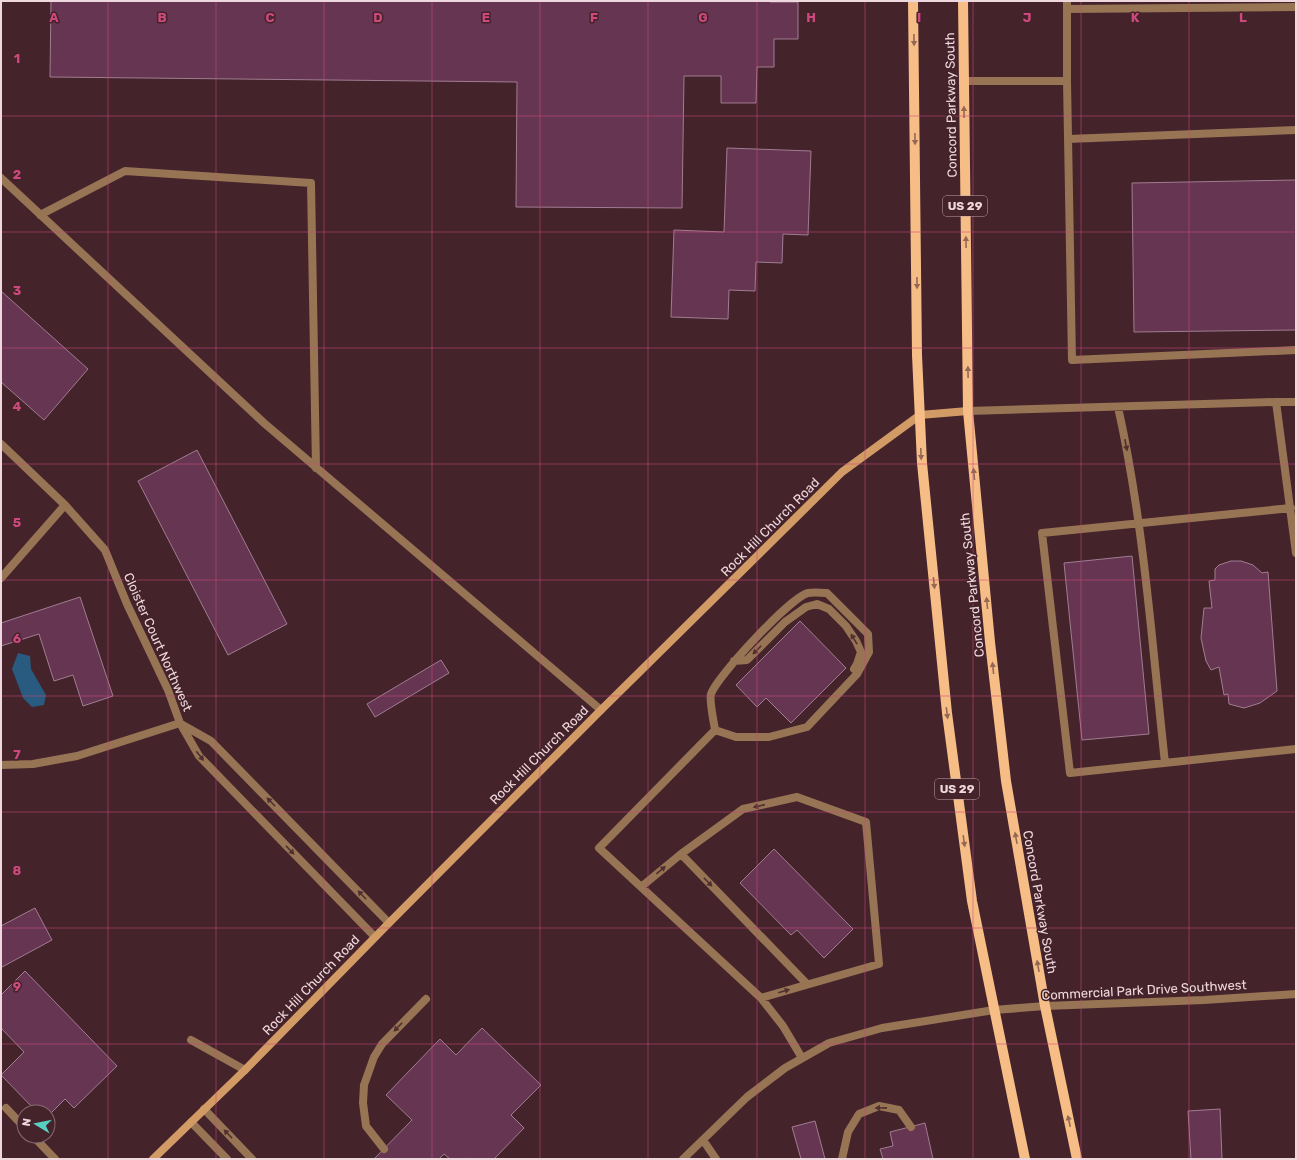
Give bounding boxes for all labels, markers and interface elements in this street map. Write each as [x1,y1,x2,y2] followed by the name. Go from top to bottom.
[49,10,59,25] text: A
[157,10,167,25] text: B
[265,10,275,25] text: C
[373,10,383,25] text: D
[482,10,490,25] text: E
[590,10,598,25] text: F
[698,10,708,25] text: G
[806,10,816,25] text: H
[917,10,921,25] text: I
[1023,10,1031,25] text: J
[1131,10,1140,25] text: K
[1239,10,1247,25] text: L
[942,32,960,178] street label: Concord Parkway South
[911,34,917,47] one-way arrow
[14,51,20,66] text: 1
[961,105,967,118] one-way arrow
[912,133,918,146] one-way arrow
[13,167,21,182] text: 2
[943,196,987,216] road number: US 29
[963,235,969,248] one-way arrow
[913,277,920,289] one-way arrow
[13,283,22,298] text: 3
[965,365,971,378] one-way arrow
[13,399,22,414] text: 4
[1124,439,1130,451] one-way arrow
[918,448,925,460] one-way arrow
[971,468,978,480] one-way arrow
[718,475,822,579] street label: Rock Hill Church Road
[957,512,987,658] street label: Concord Parkway South
[13,515,21,530] text: 5
[121,570,195,714] street label: Cloister Court Northwest
[930,577,937,589] one-way arrow
[983,597,990,609] one-way arrow
[13,631,22,646] text: 6
[851,633,858,645] one-way arrow
[752,645,762,655] one-way arrow
[990,662,996,674] one-way arrow
[487,703,591,807] street label: Rock Hill Church Road
[943,707,950,719] one-way arrow
[13,747,21,762] text: 7
[196,751,205,762] one-way arrow
[935,779,979,799] road number: US 29
[266,797,276,807] one-way arrow
[753,803,765,809] one-way arrow
[1020,829,1060,975] street label: Concord Parkway South
[1012,832,1018,844] one-way arrow
[961,835,967,848] one-way arrow
[285,845,295,855] one-way arrow
[13,863,22,878] text: 8
[655,866,666,875] one-way arrow
[703,877,713,887] one-way arrow
[357,890,366,900] one-way arrow
[259,932,363,1038] street label: Rock Hill Church Road
[1034,960,1040,972] one-way arrow
[1041,977,1247,1003] street label: Commercial Park Drive Southwest
[13,979,21,994] text: 9
[778,988,790,994] one-way arrow
[393,1022,403,1032] one-way arrow
[16,1104,56,1144] north arrow
[874,1105,887,1111] one-way arrow
[1066,1115,1072,1127] one-way arrow
[20,1117,34,1127] text: N
[223,1129,233,1139] one-way arrow

